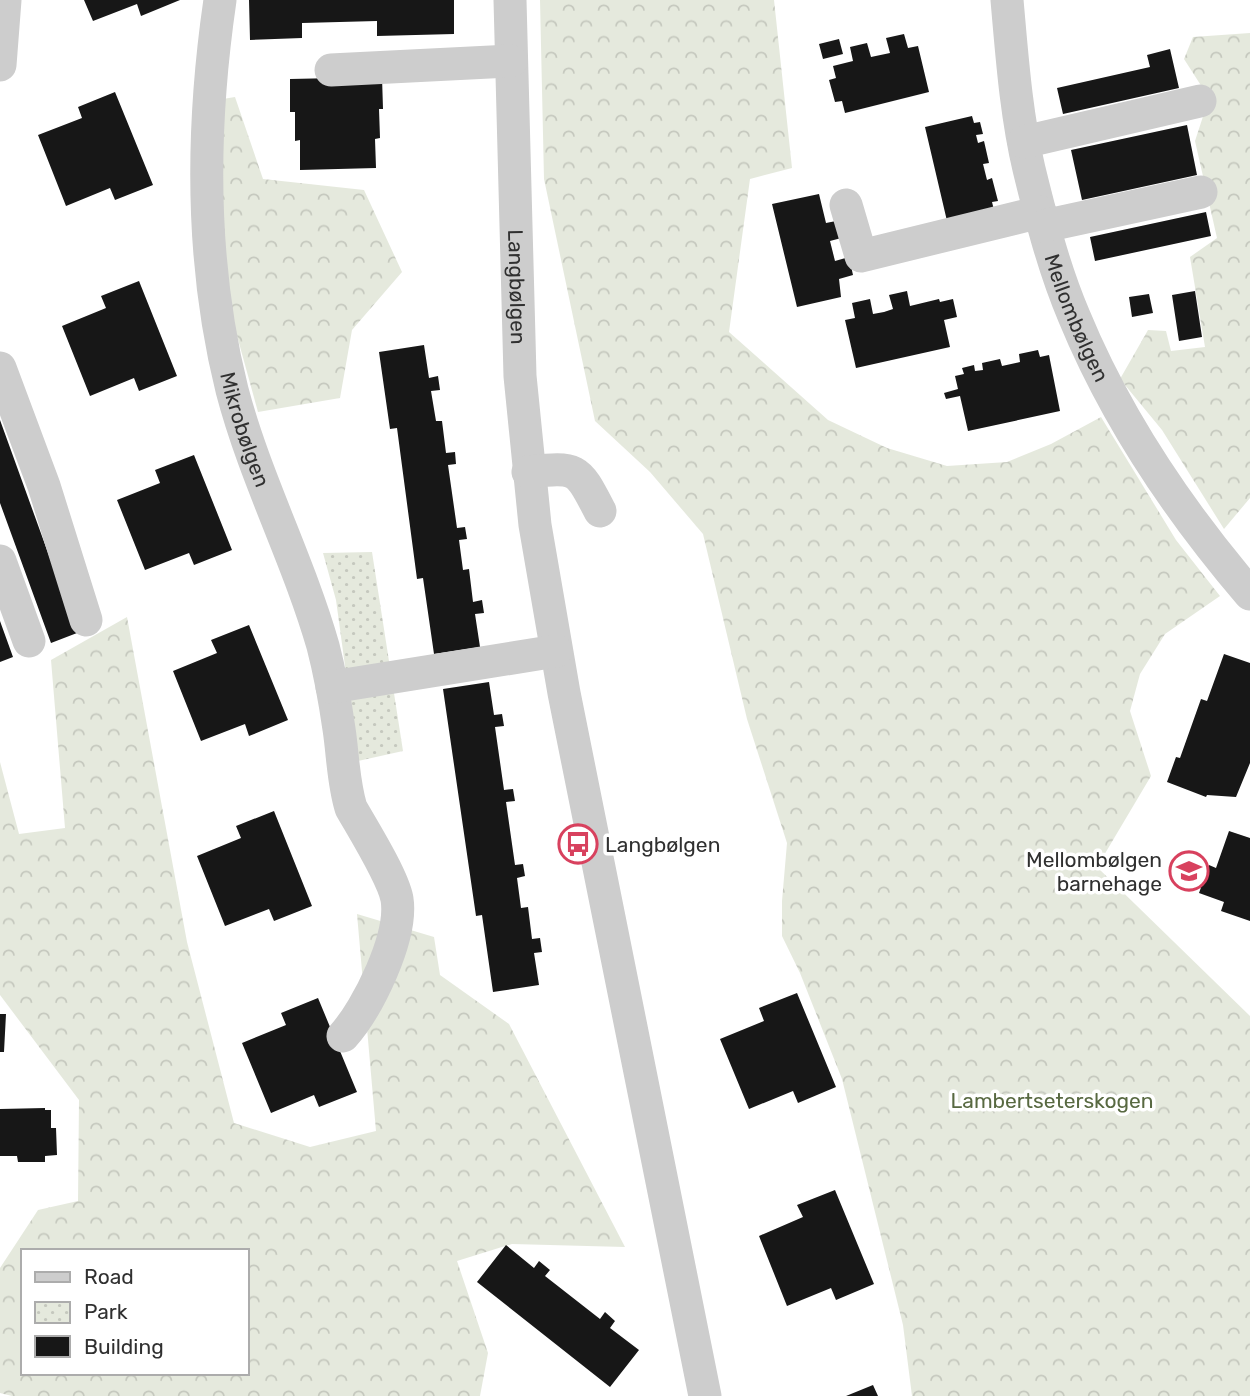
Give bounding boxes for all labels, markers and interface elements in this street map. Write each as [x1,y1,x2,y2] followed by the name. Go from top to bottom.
[504,229,532,345] street label: Langbølgen
[1040,251,1115,386] street label: Mellombølgen
[216,369,276,490] street label: Mikrobølgen
[557,823,599,865] bus stop icon: Langbølgen
[605,832,720,857] place label: Langbølgen
[1026,847,1162,896] place label: Mellombølgen barnehage
[1168,850,1210,892] school or university icon: Mellombølgen barnehage
[951,1088,1154,1113] park label: Lambertseterskogen
[21,1249,248,1375] legend
[84,1264,134,1289] text: Road
[84,1299,128,1324] text: Park
[84,1334,164,1359] text: Building

